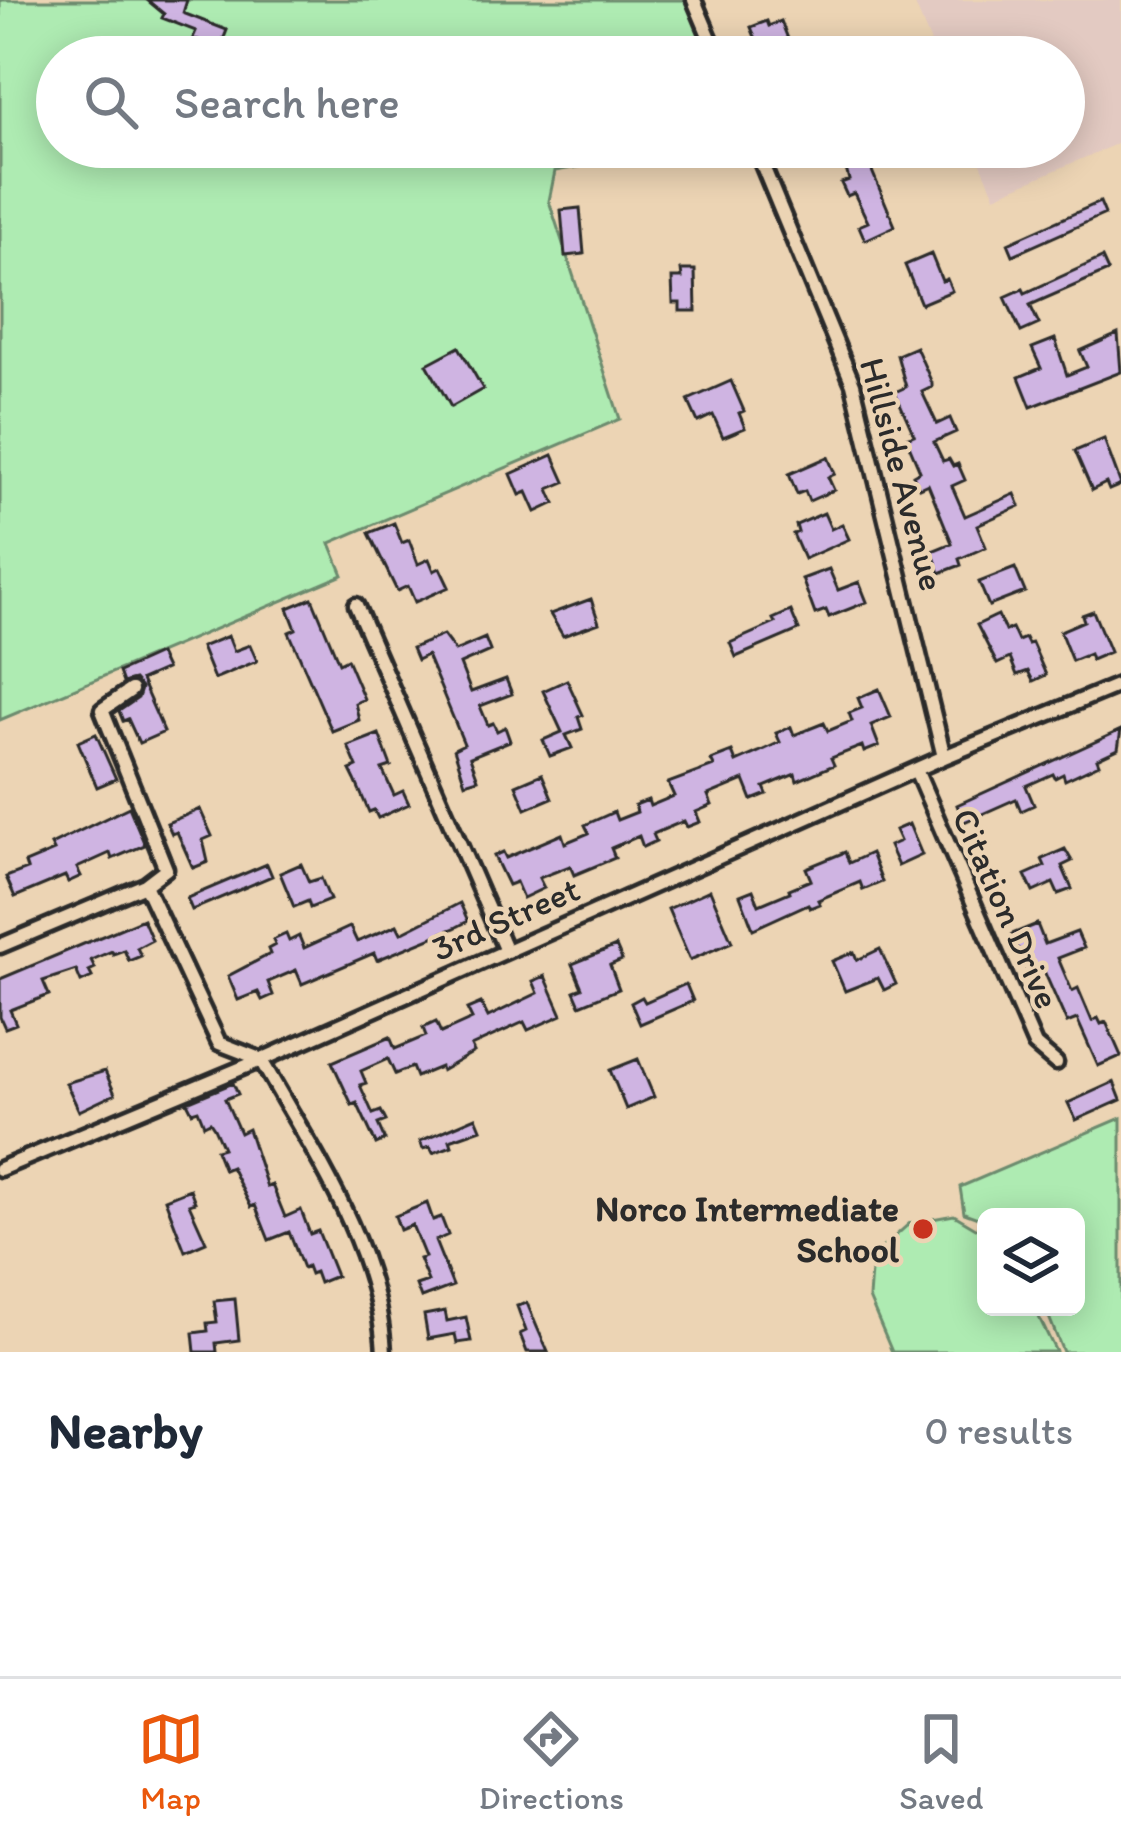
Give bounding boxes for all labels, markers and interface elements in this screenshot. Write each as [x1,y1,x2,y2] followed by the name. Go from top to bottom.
[36,36,1085,168] search box
[78,69,144,135] icon: search
[174,75,400,129] text: Search here
[851,353,954,595] street label: Hillside Avenue
[943,801,1070,1015] street label: Citation Drive
[425,867,586,970] street label: 3rd Street
[595,1187,900,1271] place label: Norco Intermediate School
[977,1208,1085,1316] map controls
[977,1208,1085,1316] button: layers
[910,1216,936,1242] marker: Norco Intermediate School
[48,1400,203,1461] text: Nearby
[924,1407,1073,1454] text: 0 results
[138,1706,204,1817] tab: Map
[479,1706,624,1817] tab: Directions
[899,1706,983,1817] tab: Saved

